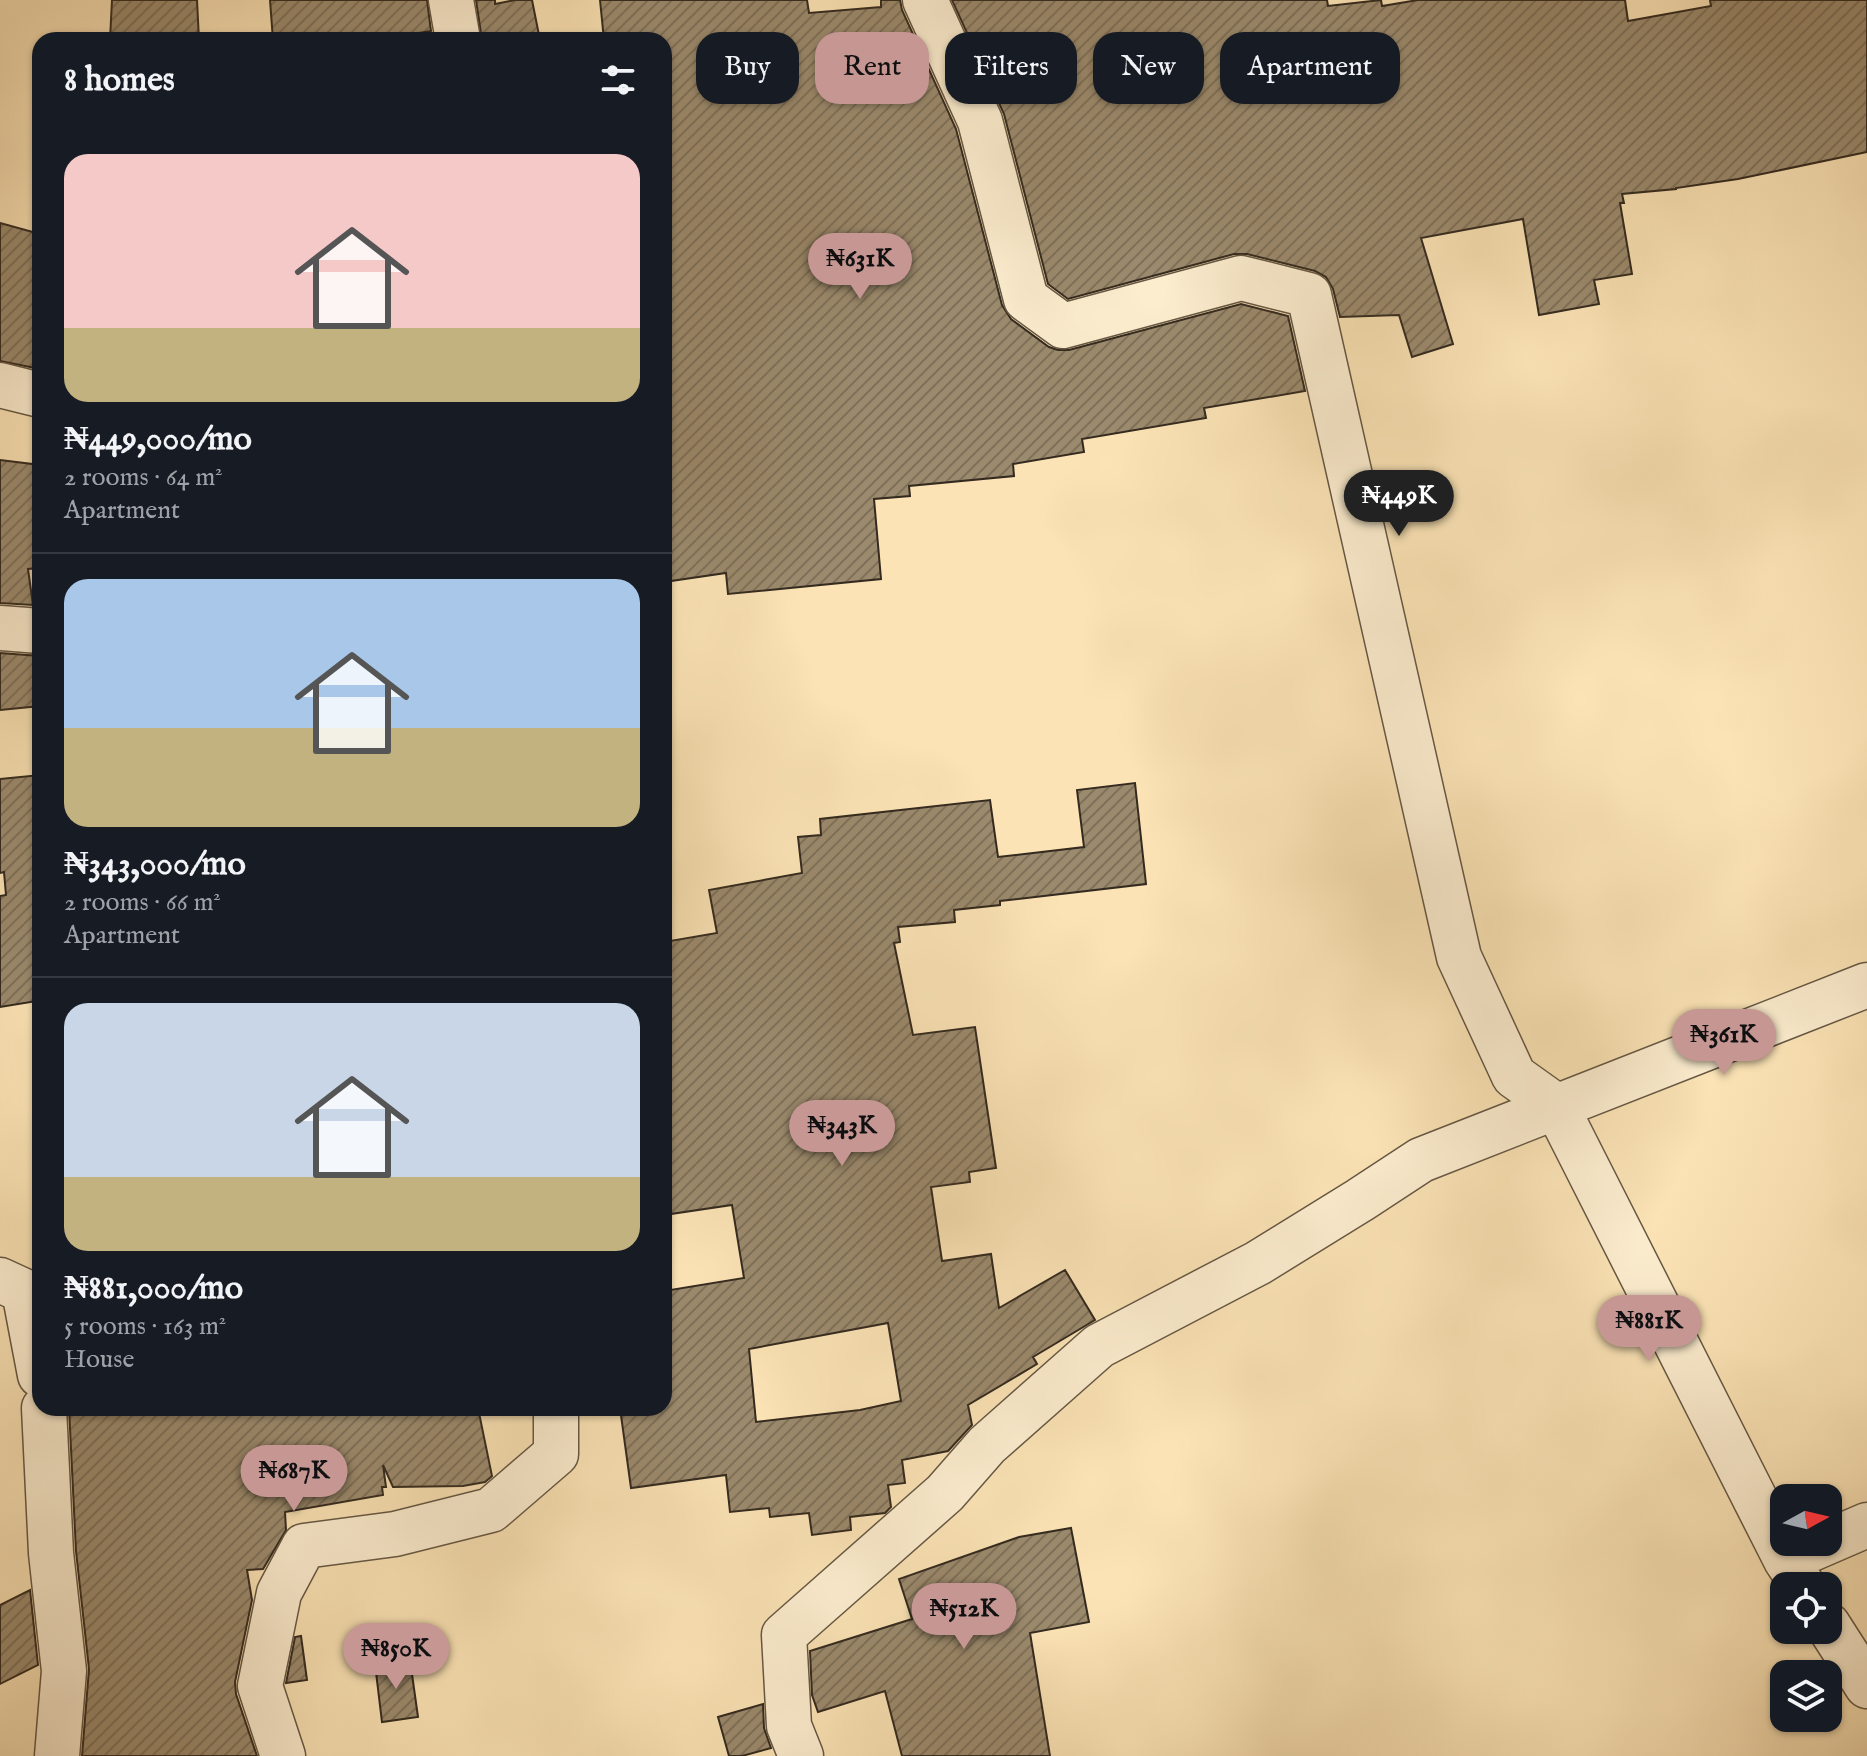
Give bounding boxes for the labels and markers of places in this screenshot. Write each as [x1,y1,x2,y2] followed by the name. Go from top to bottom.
[804,233,916,301] pin: ₦631K
[1343,470,1455,538] pin: ₦449K
[1668,1009,1780,1077] pin: ₦361K
[786,1100,898,1168] pin: ₦343K
[1593,1295,1705,1363] pin: ₦881K
[238,1445,350,1513] pin: ₦687K
[908,1583,1020,1651] pin: ₦512K
[340,1623,452,1691] pin: ₦850K

